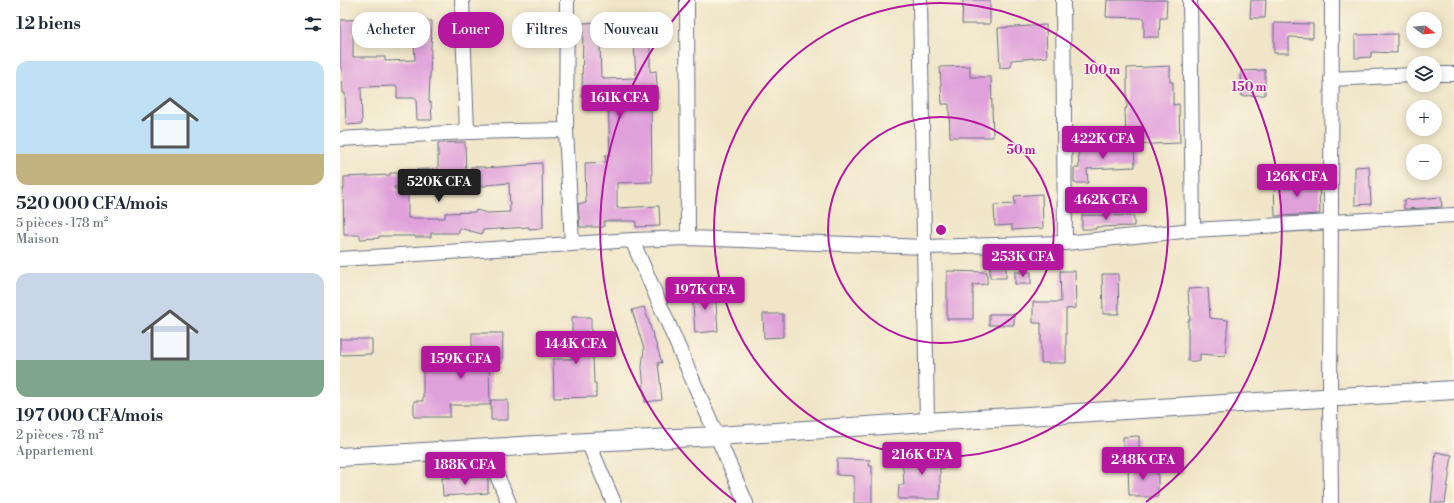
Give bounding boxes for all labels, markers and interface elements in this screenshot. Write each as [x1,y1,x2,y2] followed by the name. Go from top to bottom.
[352,12,430,48] chip: Acheter
[438,12,504,48] chip: Louer
[512,12,582,48] chip: Filtres
[590,12,673,48] chip: Nouveau
[1406,12,1442,48] north arrow
[1406,12,1442,180] map controls
[16,13,81,35] text: 12 biens
[302,13,324,35] icon: filters
[1406,56,1442,92] button: layers
[1084,63,1120,78] text: 100 m
[1232,80,1266,95] text: 150 m
[579,85,661,119] pin: 161K CFA
[134,87,206,159] icon: home
[591,90,649,106] text: 161K CFA
[1406,100,1442,136] button: +
[1062,126,1144,160] pin: 422K CFA
[1071,131,1135,147] text: 422K CFA
[1006,143,1036,158] text: 50 m
[1406,144,1442,180] button: −
[1256,164,1338,198] pin: 126K CFA
[398,169,480,203] pin: 520K CFA
[1266,169,1328,185] text: 126K CFA
[407,174,471,190] text: 520K CFA
[1065,187,1147,221] pin: 462K CFA
[1074,192,1138,208] text: 462K CFA
[16,193,168,215] text: 520 000 CFA/mois
[16,215,108,231] text: 5 pièces · 178 m²
[934,223,948,237] centre of rings
[16,231,59,247] text: Maison
[982,244,1064,278] pin: 253K CFA
[992,249,1054,265] text: 253K CFA
[664,277,746,311] pin: 197K CFA
[675,282,735,298] text: 197K CFA
[134,299,206,371] icon: home
[535,331,617,365] pin: 144K CFA
[545,336,607,352] text: 144K CFA
[420,346,502,380] pin: 159K CFA
[430,351,492,367] text: 159K CFA
[16,405,163,427] text: 197 000 CFA/mois
[16,427,104,443] text: 2 pièces · 78 m²
[881,442,963,476] pin: 216K CFA
[16,443,94,459] text: Appartement
[891,447,953,463] text: 216K CFA
[1102,447,1184,481] pin: 248K CFA
[424,452,506,486] pin: 188K CFA
[1111,452,1175,468] text: 248K CFA
[434,457,496,473] text: 188K CFA

